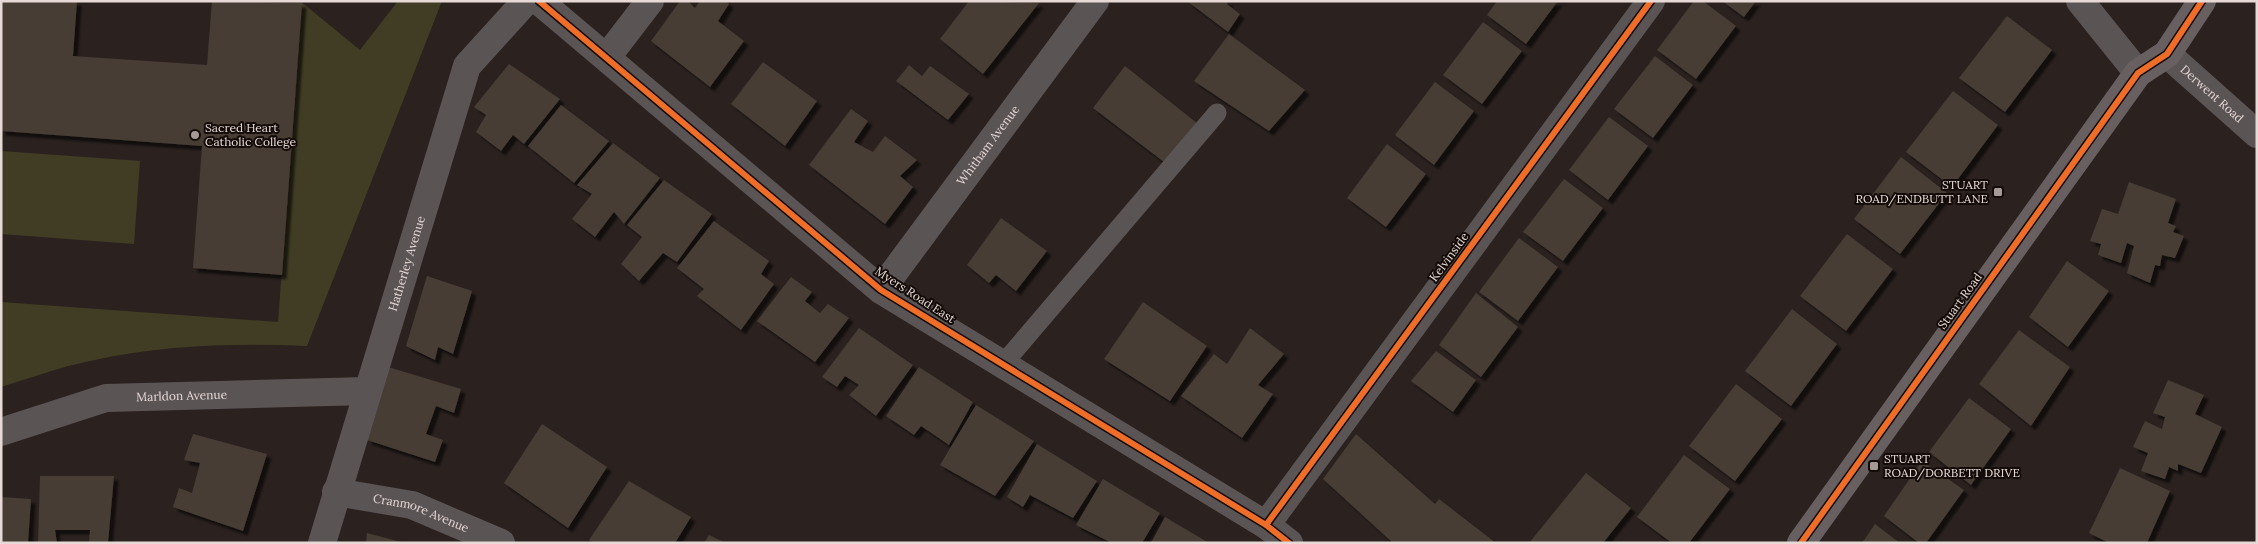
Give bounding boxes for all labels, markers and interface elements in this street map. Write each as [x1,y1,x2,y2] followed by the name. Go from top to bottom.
[2177,61,2247,126] street label: Derwent Road
[953,102,1023,188] street label: Whitham Avenue
[205,120,297,149] place label: Sacred Heart Catholic College
[189,129,201,141] marker: Sacred Heart Catholic College
[1855,177,1988,207] place label: STUART ROAD/ENDBUTT LANE
[1992,186,2004,198] marker: STUART ROAD/ENDBUTT LANE
[385,214,428,313] street label: Hatherley Avenue
[1426,229,1472,284] street label: Kelvinside
[872,263,958,326] street label: Myers Road East
[1934,270,1985,332] street label: Stuart Road
[136,387,228,404] street label: Marldon Avenue
[1884,451,2020,481] place label: STUART ROAD/DORBETT DRIVE
[1868,460,1880,472] marker: STUART ROAD/DORBETT DRIVE
[372,490,472,536] street label: Cranmore Avenue

